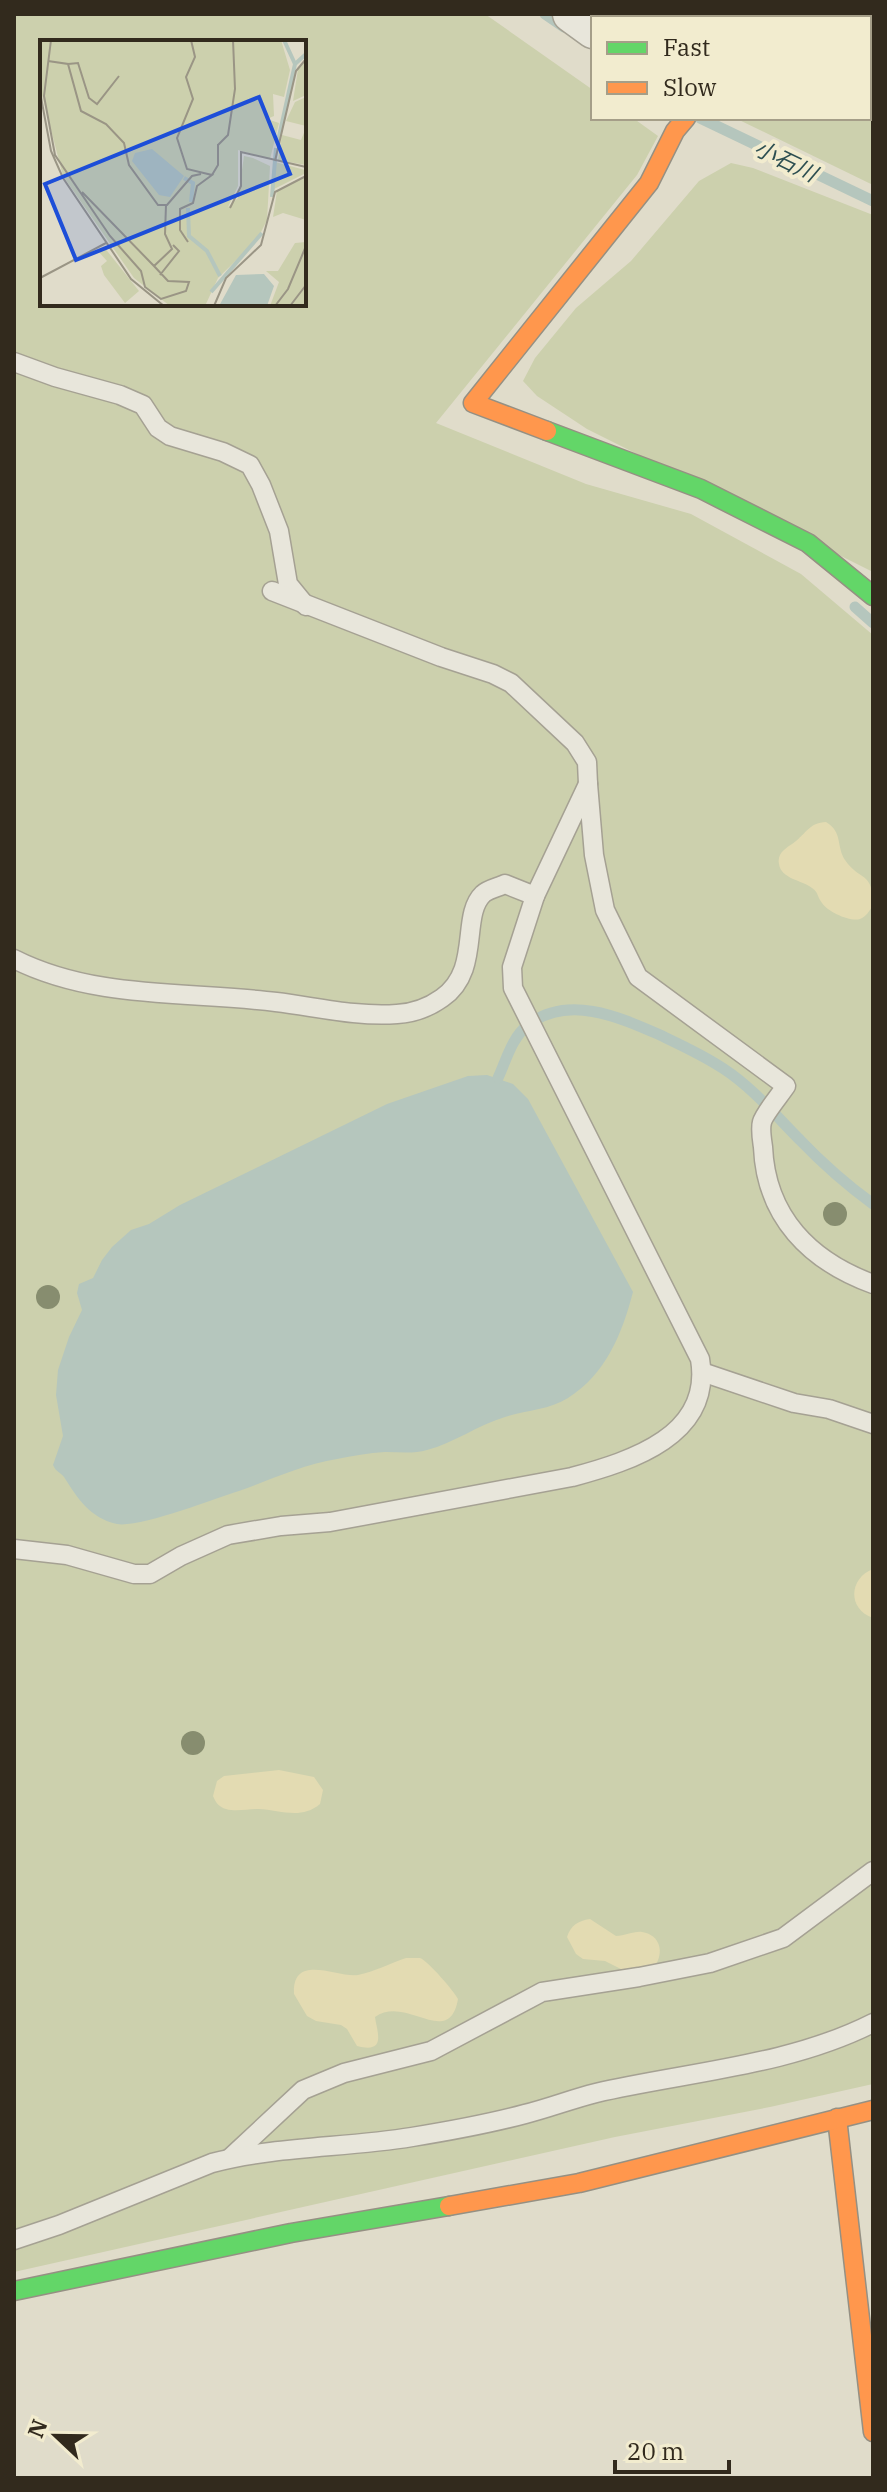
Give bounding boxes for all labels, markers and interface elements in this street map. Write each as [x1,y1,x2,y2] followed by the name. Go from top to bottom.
[591,16,871,120] legend
[663,31,710,63] text: Fast
[40,40,306,306] inset map
[663,71,717,103] text: Slow
[750,132,824,188] water label: 小石川
[16,2396,96,2476] north arrow
[20,2415,54,2442] text: N
[615,2424,729,2474] scale bar
[627,2435,684,2467] text: 20 m

